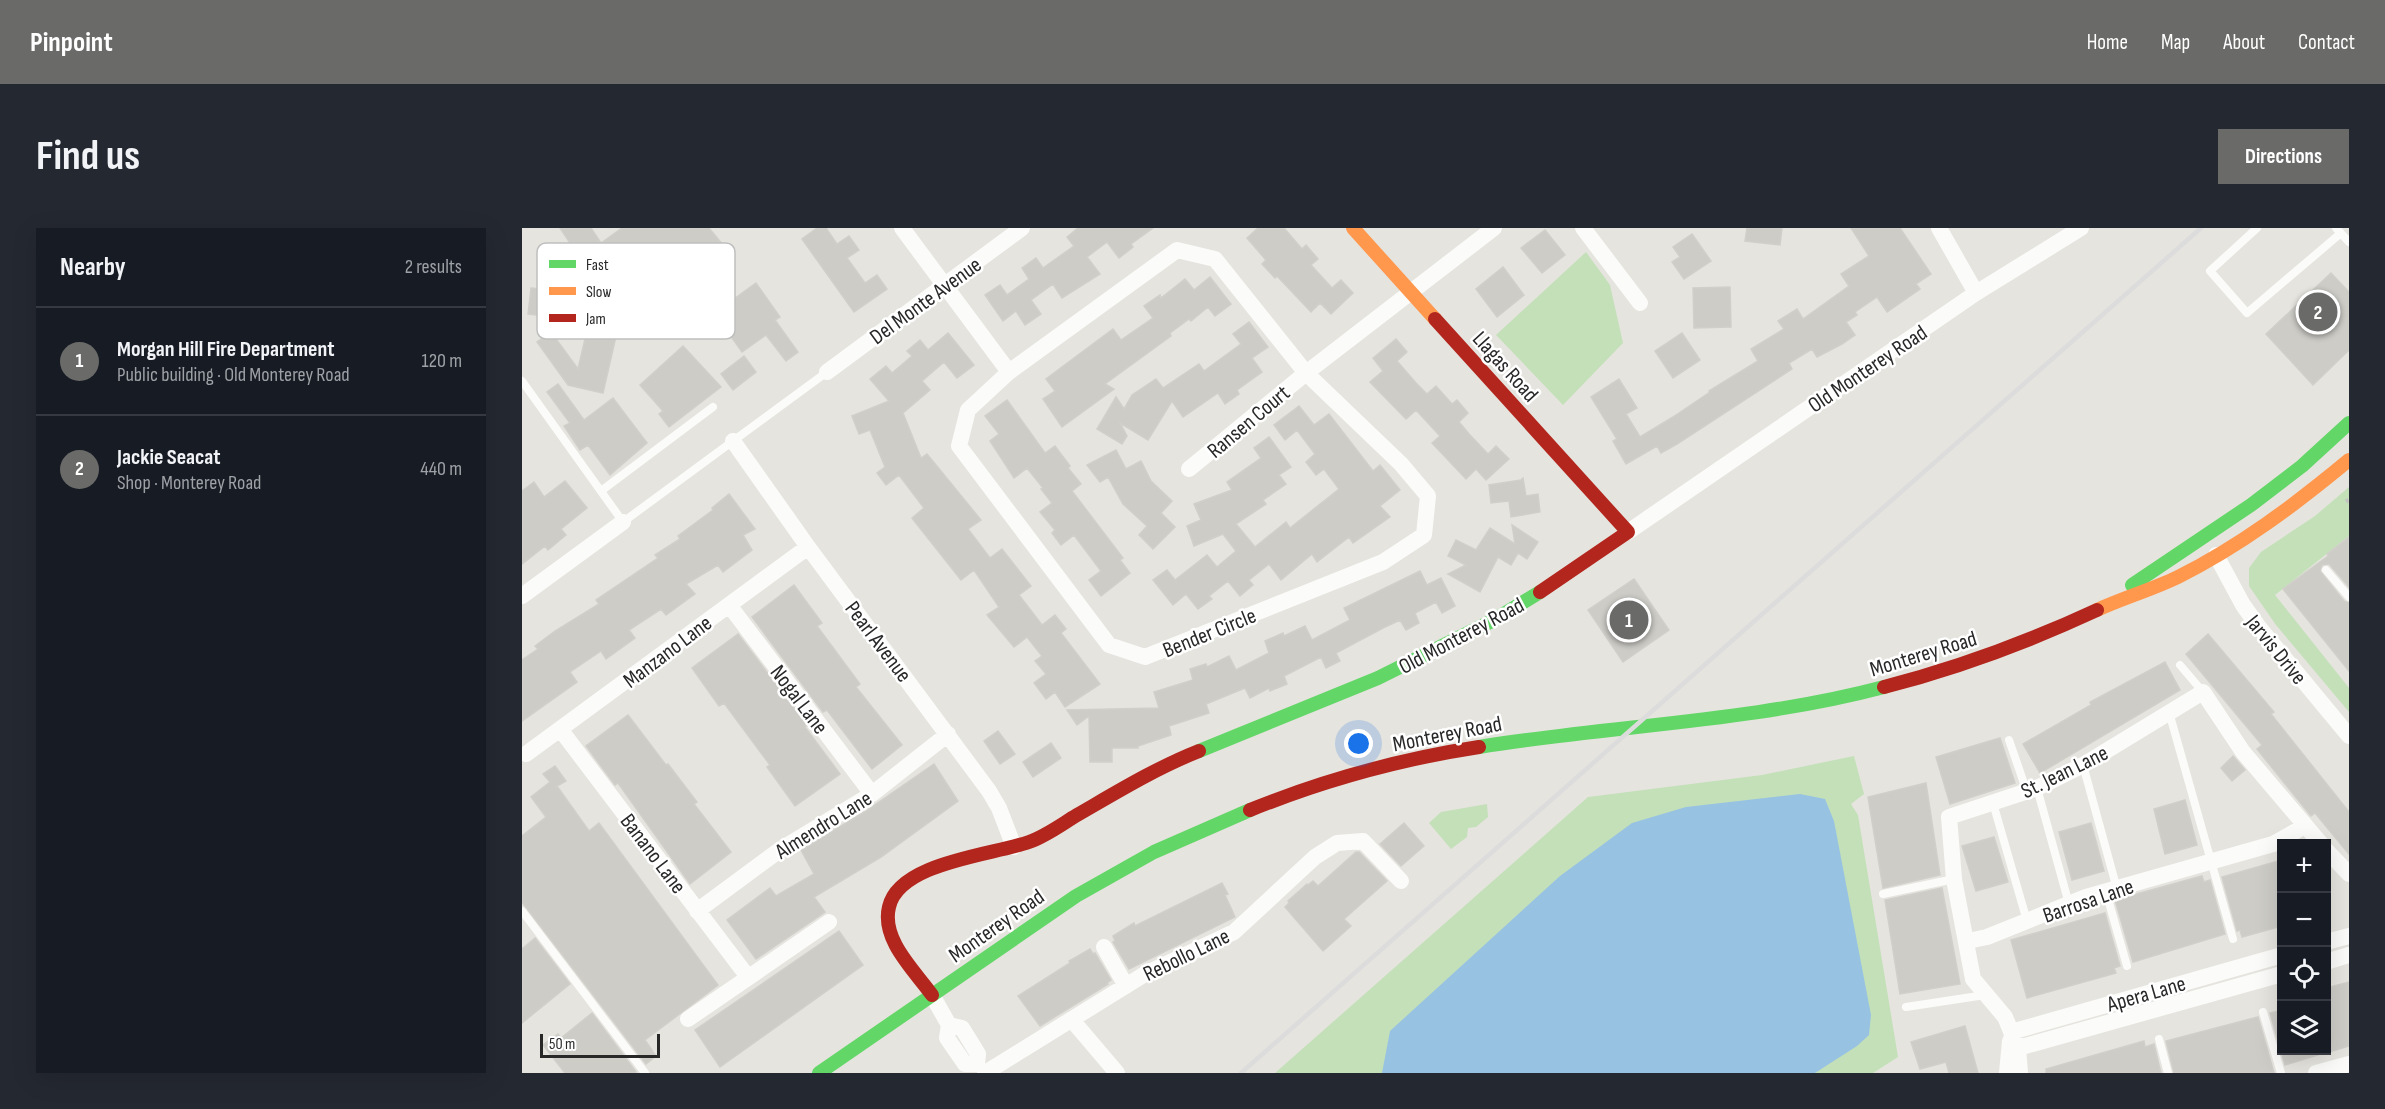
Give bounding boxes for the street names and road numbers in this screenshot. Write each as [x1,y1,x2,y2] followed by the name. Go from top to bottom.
[865,252,987,351] street label: Del Monte Avenue
[1803,319,1933,419] street label: Old Monterey Road
[1466,326,1544,408] street label: Llagas Road
[1202,380,1296,464] street label: Ransen Court
[1394,592,1529,681] street label: Old Monterey Road
[839,596,917,688] street label: Pearl Avenue
[1159,602,1260,664] street label: Bender Circle
[2239,609,2312,690] street label: Jarvis Drive
[618,610,718,694] street label: Manzano Lane
[1867,625,1980,683] street label: Monterey Road
[764,660,834,740] street label: Nogal Lane
[1390,711,1504,758] street label: Monterey Road
[2017,740,2113,805] street label: St. Jean Lane
[770,785,877,866] street label: Almendro Lane
[614,809,692,899] street label: Banano Lane
[2039,873,2138,930] street label: Barrosa Lane
[944,883,1050,969] street label: Monterey Road
[1139,923,1234,988] street label: Rebollo Lane
[2103,970,2189,1019] street label: Apera Lane

